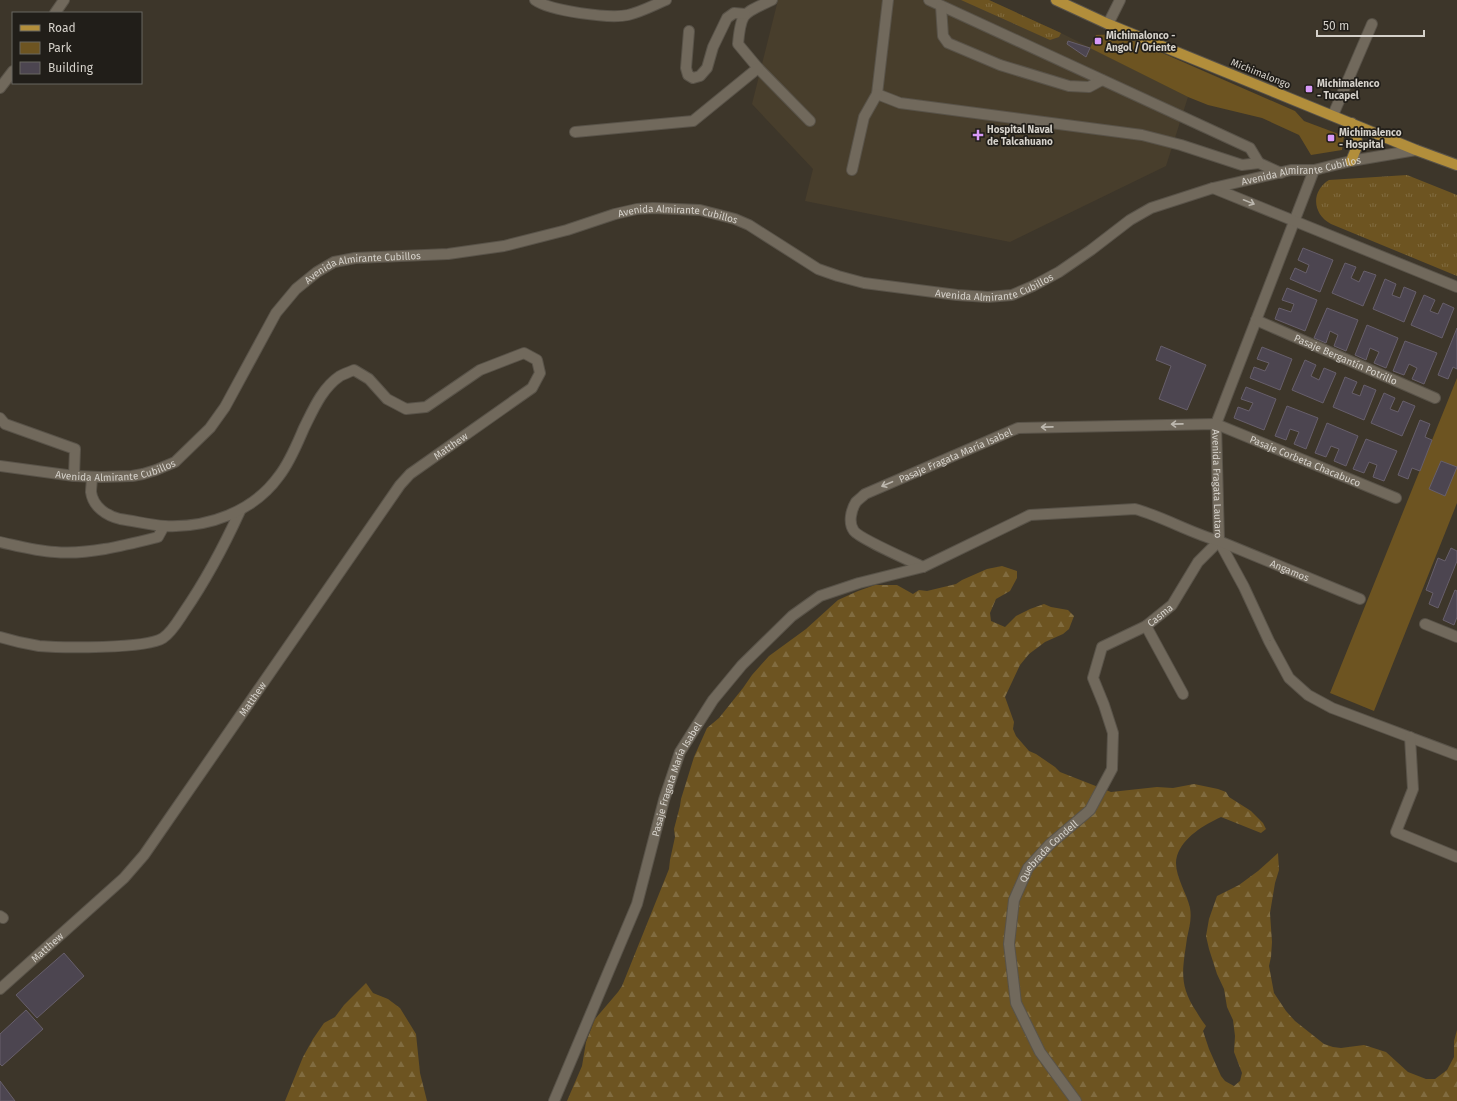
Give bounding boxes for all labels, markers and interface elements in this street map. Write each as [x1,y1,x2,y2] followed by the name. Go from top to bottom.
[12,12,142,84] legend
[1317,12,1424,38] scale bar
[1323,19,1349,33] text: 50 m
[48,21,76,35] text: Road
[1105,30,1176,54] place label: Michimalonco - Angol / Oriente
[1093,36,1103,46] marker: Michimalonco - Angol / Oriente
[48,41,72,55] text: Park
[1229,56,1292,91] street label: Michimalongo
[48,61,94,75] text: Building
[1317,78,1380,102] place label: Michimalenco - Tucapel
[1304,84,1314,94] marker: Michimalenco - Tucapel
[987,124,1053,148] place label: Hospital Naval de Talcahuano
[1339,127,1402,151] place label: Michimalenco - Hospital
[972,129,984,141] marker: Hospital Naval de Talcahuano
[1326,133,1336,143] marker: Michimalenco - Hospital
[1240,154,1362,188] street label: Avenida Almirante Cubillos
[1243,199,1255,207] one-way arrow
[617,203,740,227] street label: Avenida Almirante Cubillos
[302,250,421,287] street label: Avenida Almirante Cubillos
[934,271,1056,304] street label: Avenida Almirante Cubillos
[1292,332,1399,388] street label: Pasaje Bergantín Potrillo
[1171,420,1184,428] one-way arrow
[1041,423,1054,431] one-way arrow
[897,426,1014,486] street label: Pasaje Fragata María Isabel
[1209,429,1224,539] street label: Avenida Fragata Lautaro
[431,430,470,463] street label: Matthew
[1248,434,1362,490] street label: Pasaje Corbeta Chacabuco
[55,457,178,484] street label: Avenida Almirante Cubillos
[881,481,893,489] one-way arrow
[1268,558,1311,585] street label: Angamos
[1145,602,1176,630] street label: Casma
[237,680,269,719] street label: Matthew
[650,720,704,838] street label: Pasaje Fragata María Isabel
[1017,818,1081,884] street label: Quebrada Condell
[29,930,66,965] street label: Matthew

